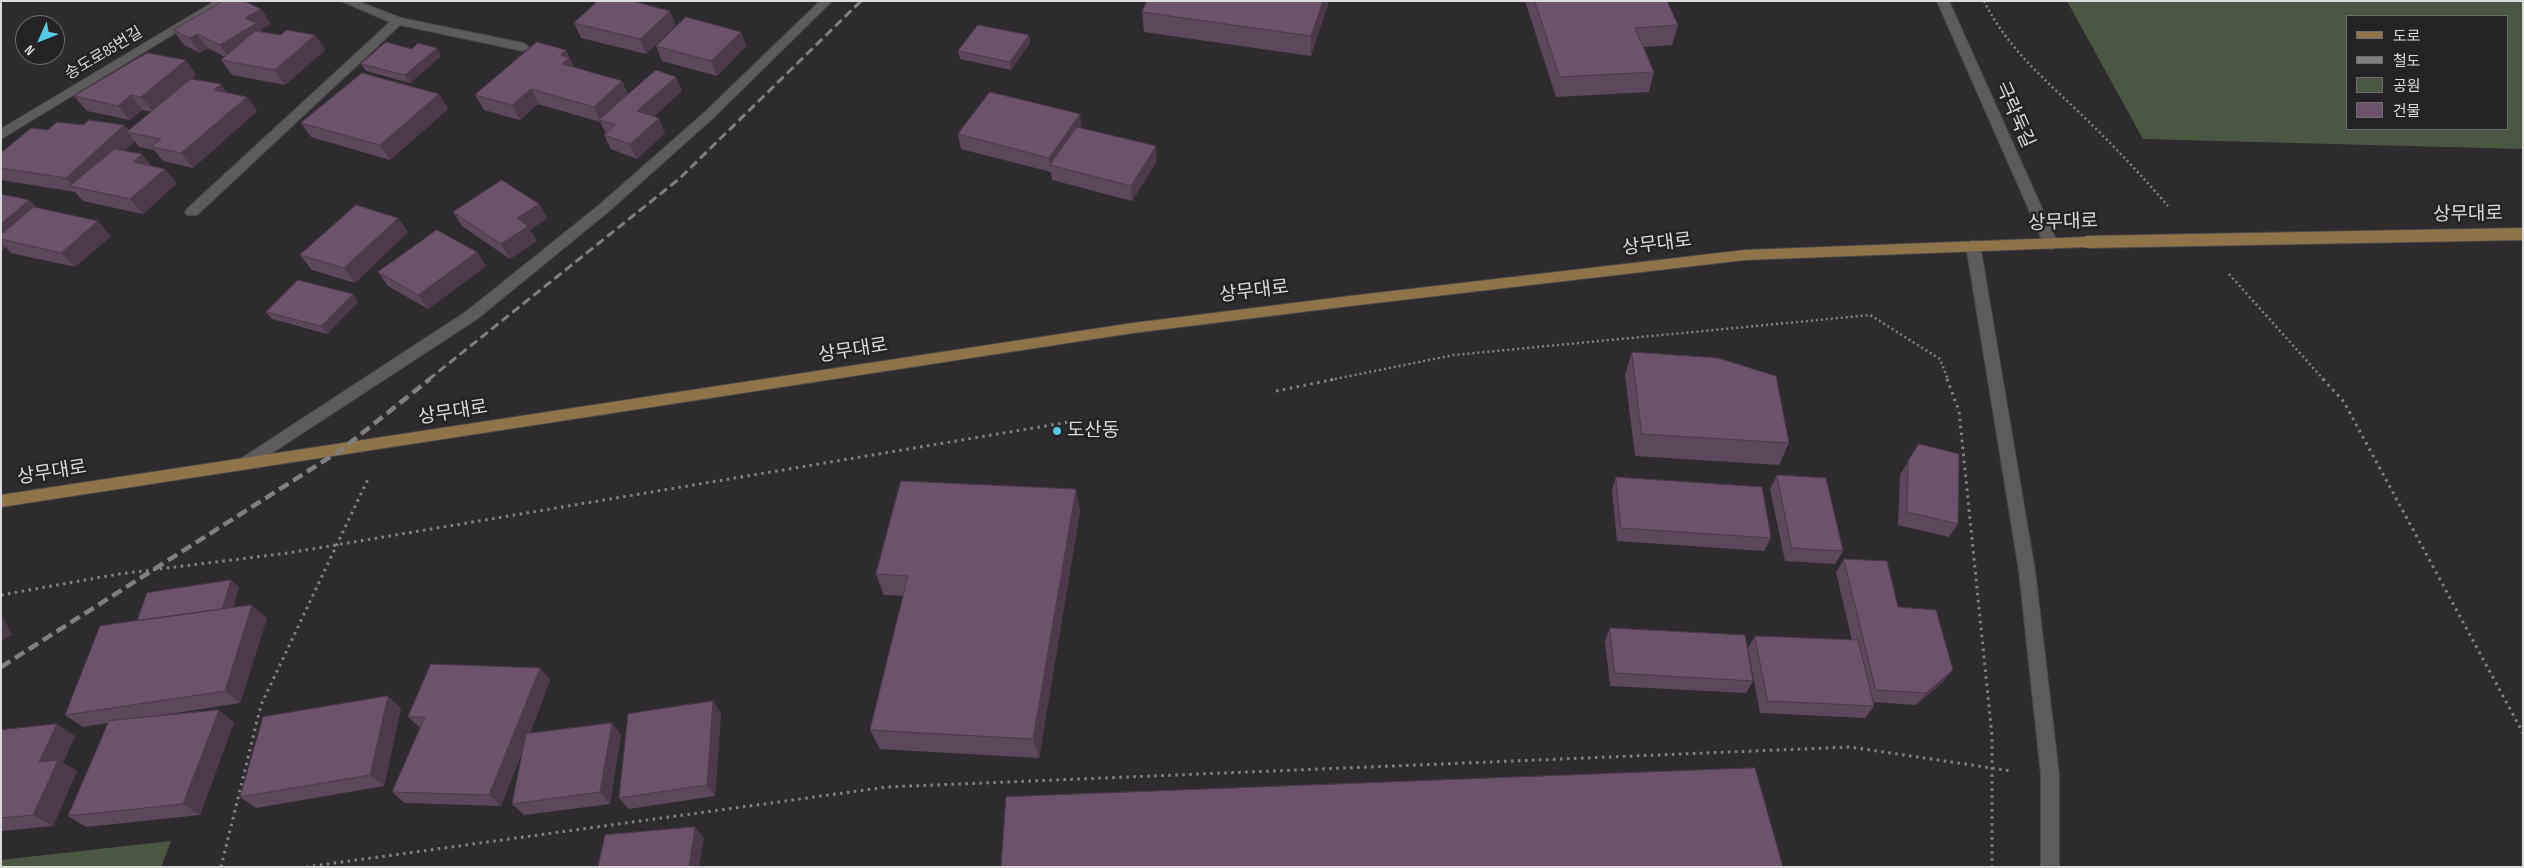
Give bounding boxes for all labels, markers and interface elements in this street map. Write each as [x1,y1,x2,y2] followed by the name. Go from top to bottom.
[15,15,65,65] north arrow
[2346,15,2509,130] legend
[62,23,146,85] street label: 송도로85번길
[2393,27,2421,46] text: 도로
[21,41,38,59] text: N
[2393,52,2421,71] text: 철도
[2393,77,2421,96] text: 공원
[1989,78,2039,152] street label: 극락둑길
[2393,102,2421,121] text: 건물
[2433,203,2503,227] street label: 상무대로
[2028,210,2098,236] street label: 상무대로
[1621,229,1693,261] street label: 상무대로
[1218,276,1290,308] street label: 상무대로
[817,334,889,368] street label: 상무대로
[417,396,489,430] street label: 상무대로
[1067,420,1119,442] place label: 도산동
[1051,425,1063,437] marker: 도산동
[16,456,88,490] street label: 상무대로

